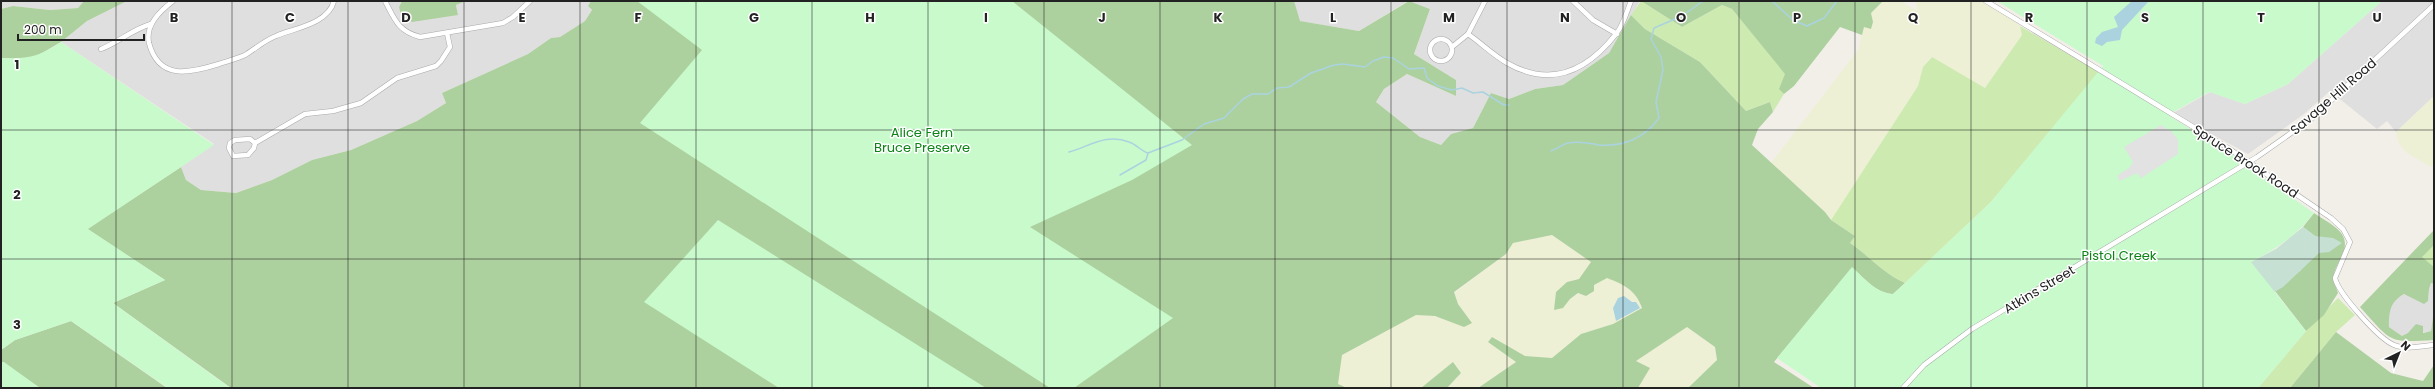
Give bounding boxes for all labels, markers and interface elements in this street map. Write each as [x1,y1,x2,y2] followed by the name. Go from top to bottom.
[170,8,179,27] text: B
[285,8,295,27] text: C
[401,8,411,27] text: D
[518,8,526,27] text: E
[634,8,642,27] text: F
[749,8,759,27] text: G
[865,8,875,27] text: H
[984,8,988,27] text: I
[1098,8,1106,27] text: J
[1213,8,1223,27] text: K
[1330,8,1336,27] text: L
[1443,8,1455,27] text: M
[1560,8,1570,27] text: N
[1676,8,1686,27] text: O
[1793,8,1801,27] text: P
[1908,8,1918,27] text: Q
[2025,8,2033,27] text: R
[2141,8,2149,27] text: S
[2257,8,2265,27] text: T
[2372,8,2382,27] text: U
[18,16,144,42] scale bar
[24,21,62,38] text: 200 m
[2286,54,2381,139] street label: Savage Hill Road
[15,55,19,74] text: 1
[2189,120,2302,203] street label: Spruce Brook Road
[874,123,970,157] park label: Alice Fern Bruce Preserve
[13,185,21,204] text: 2
[2082,246,2157,265] park label: Pistol Creek
[2000,261,2079,318] street label: Atkins Street
[13,315,21,334] text: 3
[2379,333,2419,373] north arrow
[2397,337,2414,354] text: N

